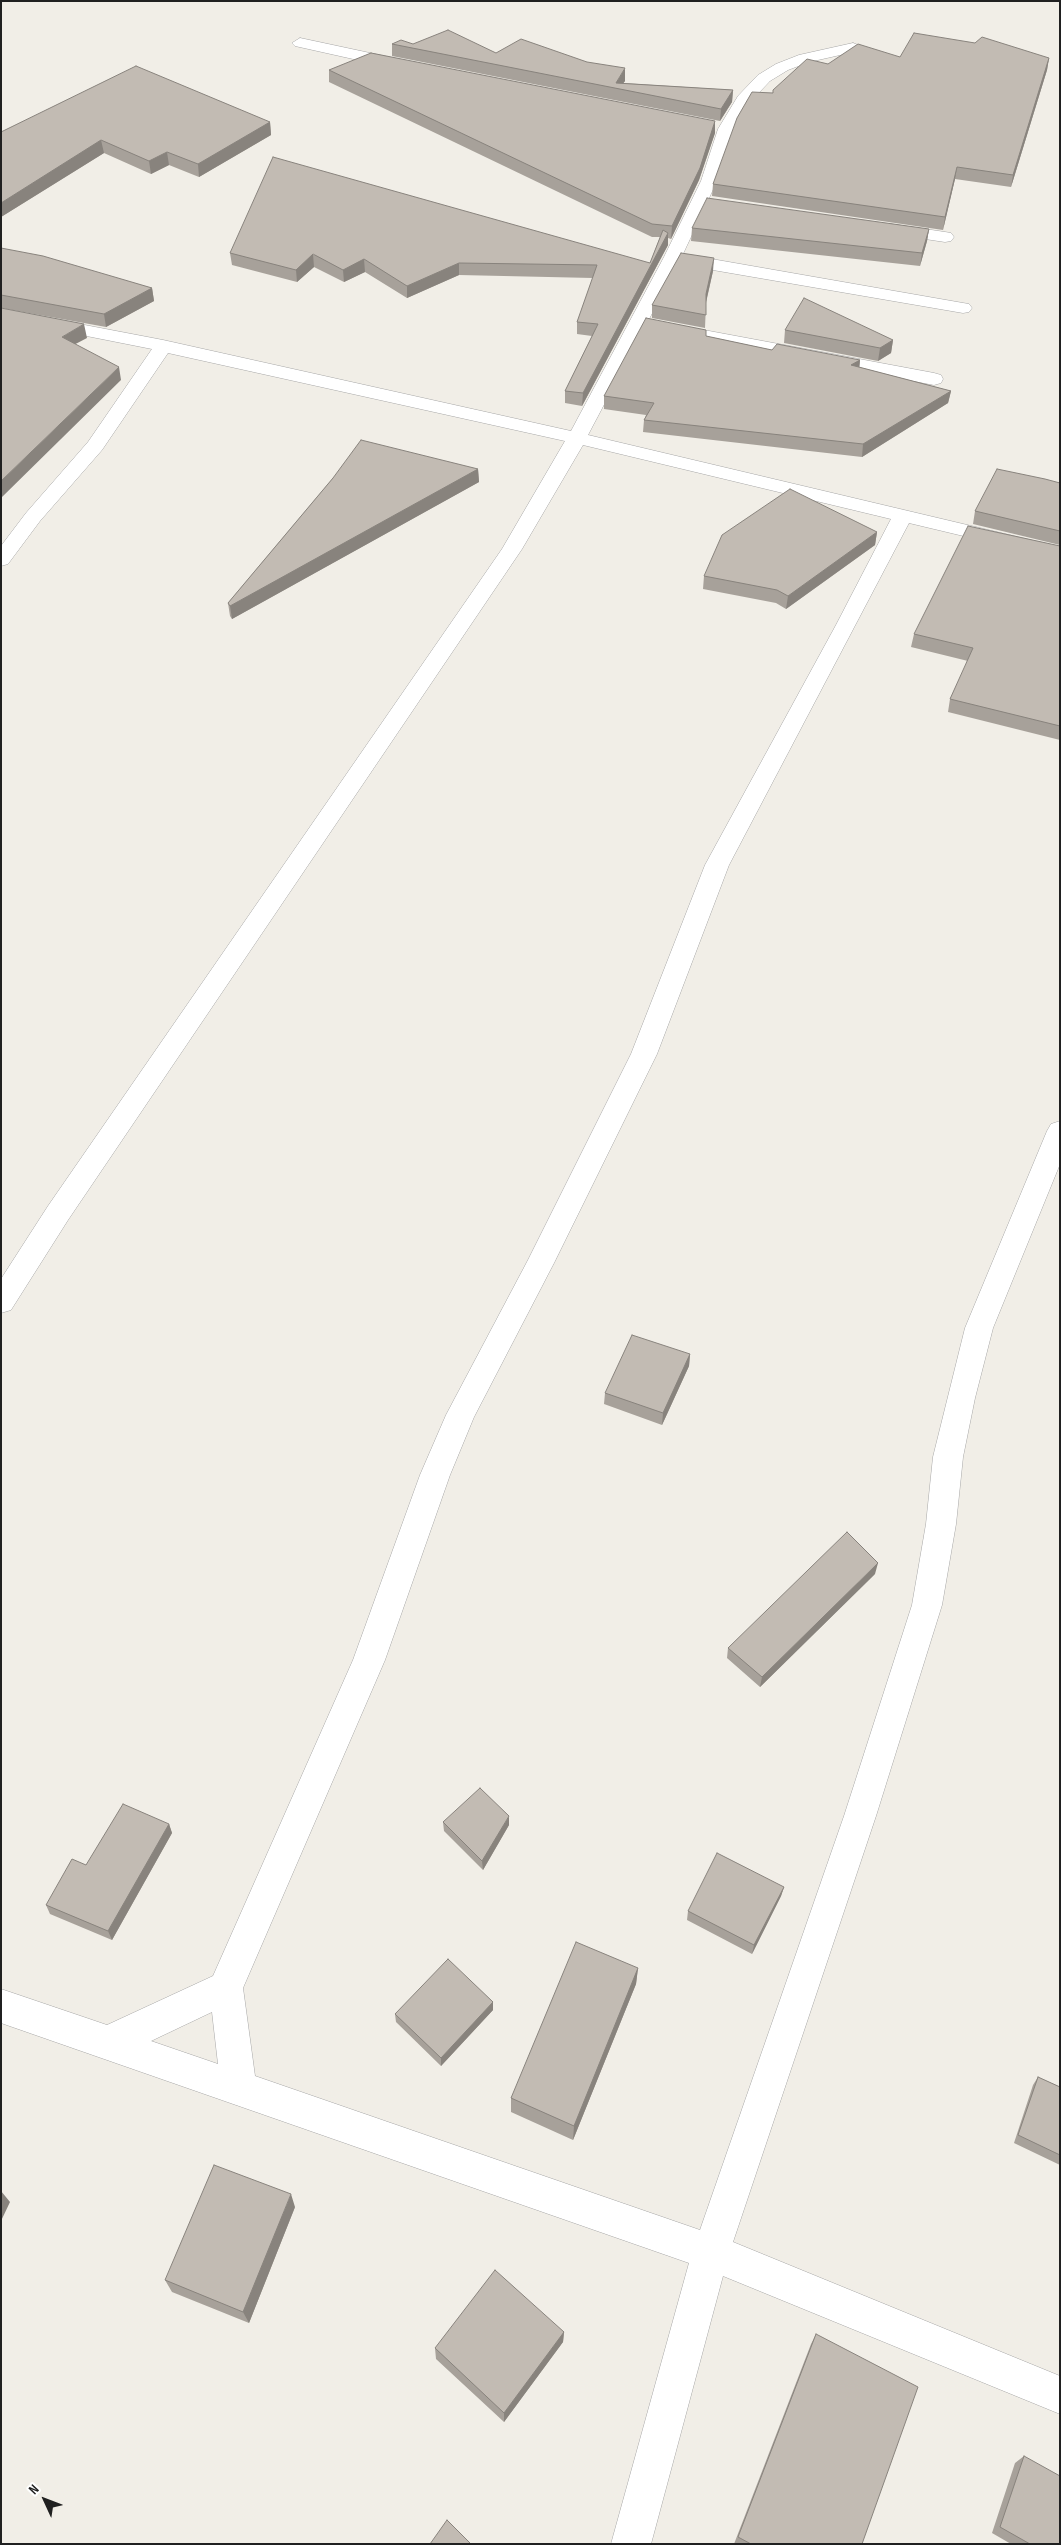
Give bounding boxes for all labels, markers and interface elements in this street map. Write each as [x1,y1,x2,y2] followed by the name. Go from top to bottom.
[20,2475,70,2525] north arrow
[25,2481,42,2498] text: N

